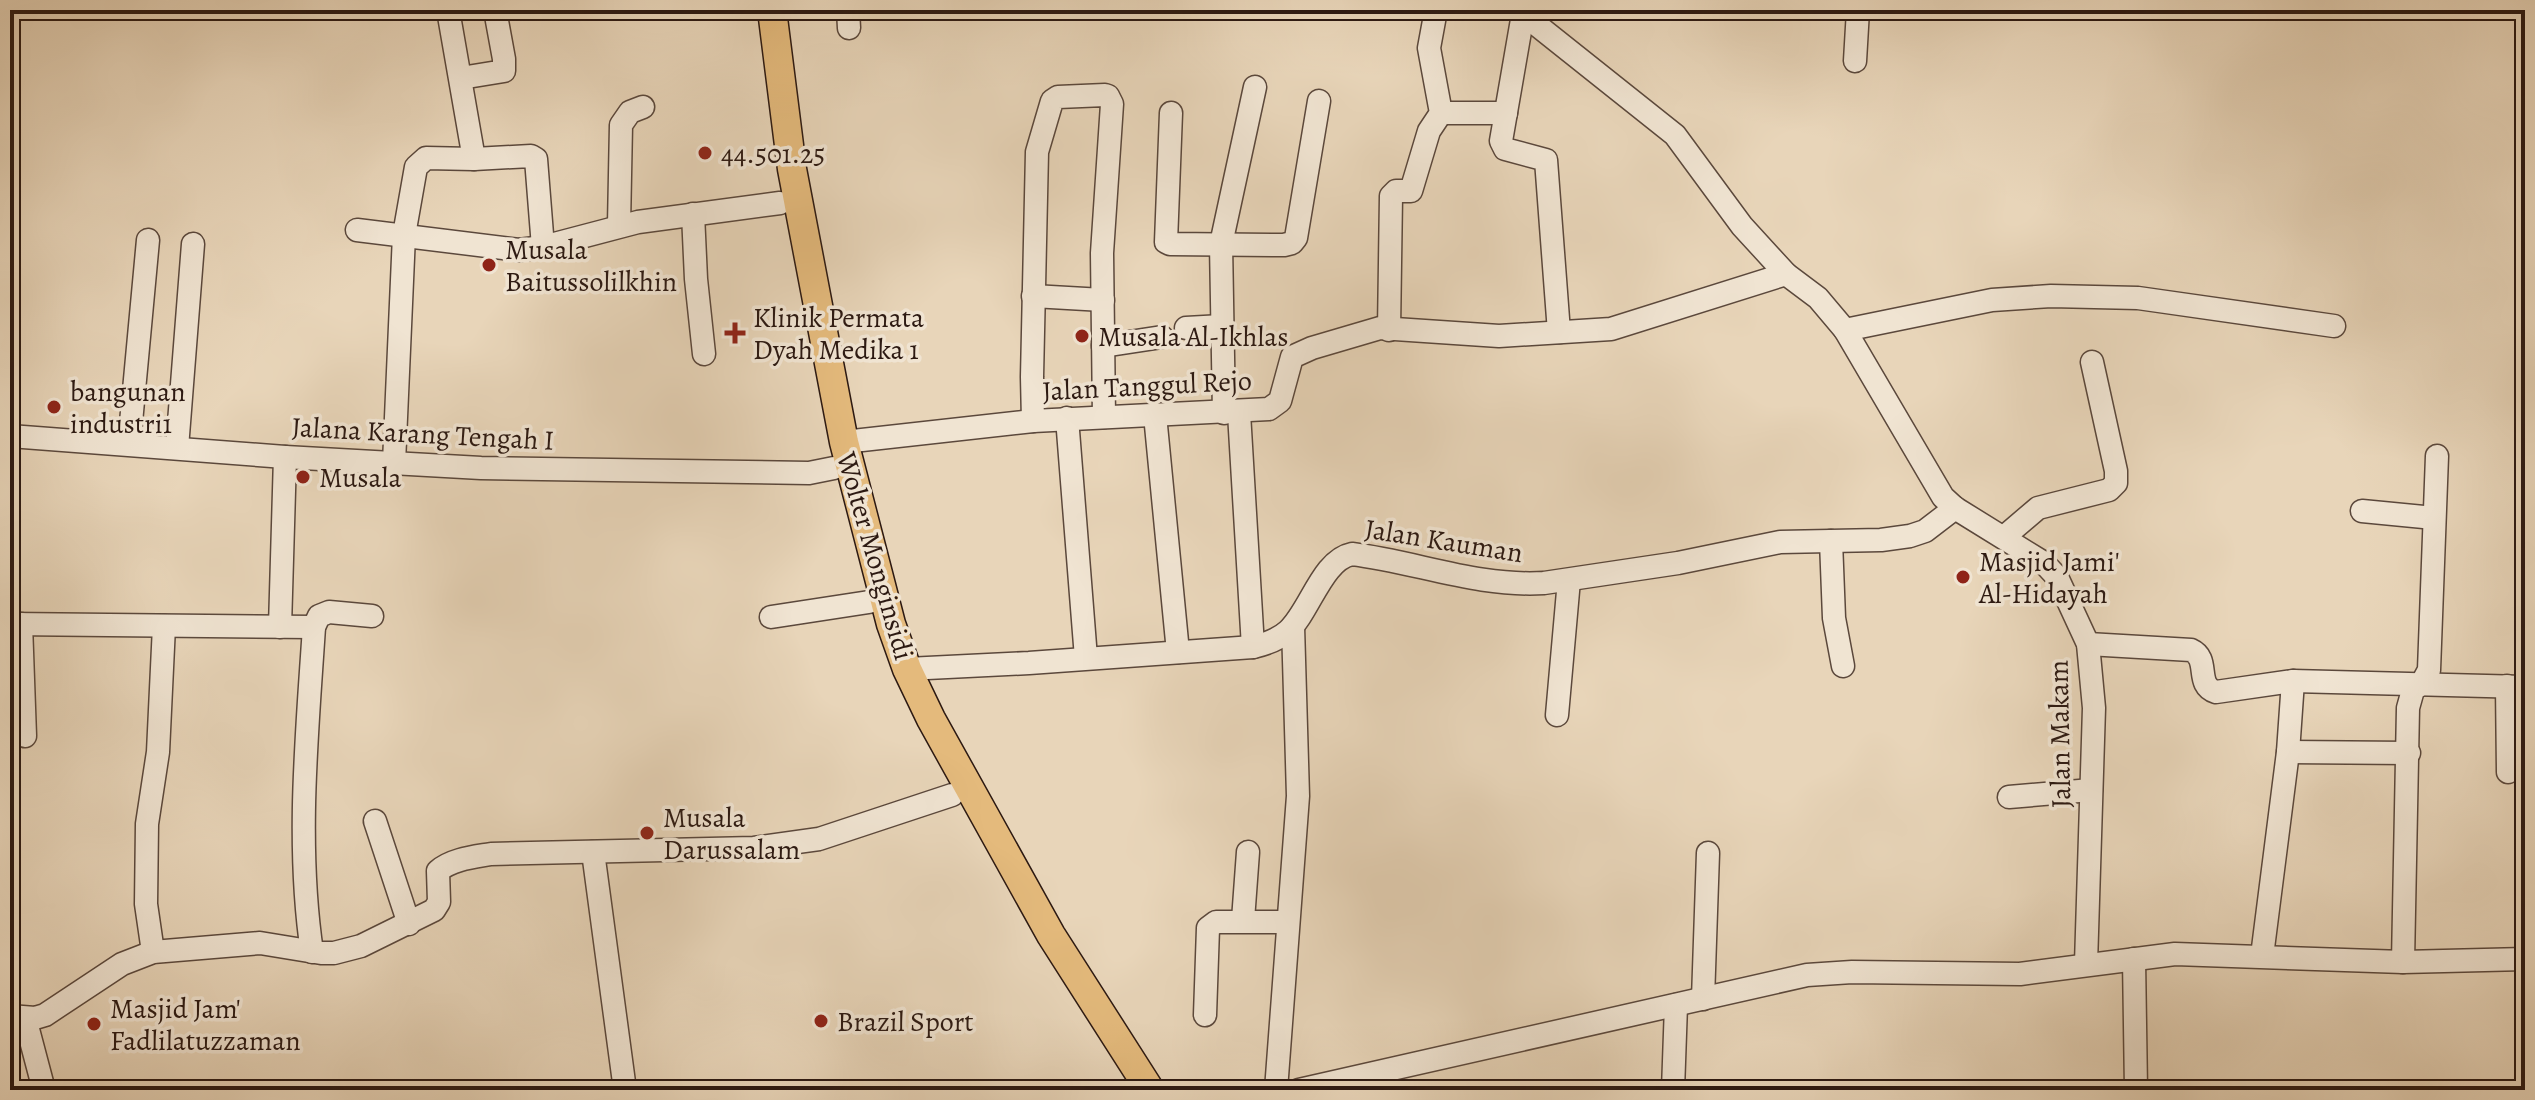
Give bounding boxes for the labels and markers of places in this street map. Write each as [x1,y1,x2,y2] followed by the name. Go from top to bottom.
[721,135,825,173] place label: 44.501.25
[696,144,714,162] marker: 44.501.25
[505,231,677,301] place label: Musala Baitussolilkhin
[480,256,498,274] marker: Musala Baitussolilkhin
[753,299,924,369] place label: Klinik Permata Dyah Medika 1
[1098,318,1289,356] place label: Musala Al-Ikhlas
[724,322,746,344] marker: Klinik Permata Dyah Medika 1
[1073,327,1091,345] marker: Musala Al-Ikhlas
[70,373,186,443] place label: bangunan industri1
[45,398,63,416] marker: bangunan industri1
[319,459,402,497] place label: Musala
[294,468,312,486] marker: Musala
[1978,543,2120,613] place label: Masjid Jami' Al-Hidayah
[1954,568,1972,586] marker: Masjid Jami' Al-Hidayah
[663,799,800,869] place label: Musala Darussalam
[638,824,656,842] marker: Musala Darussalam
[110,990,301,1060] place label: Masjid Jam' Fadlilatuzzaman
[837,1003,974,1041] place label: Brazil Sport
[812,1012,830,1030] marker: Brazil Sport
[85,1015,103,1033] marker: Masjid Jam' Fadlilatuzzaman

